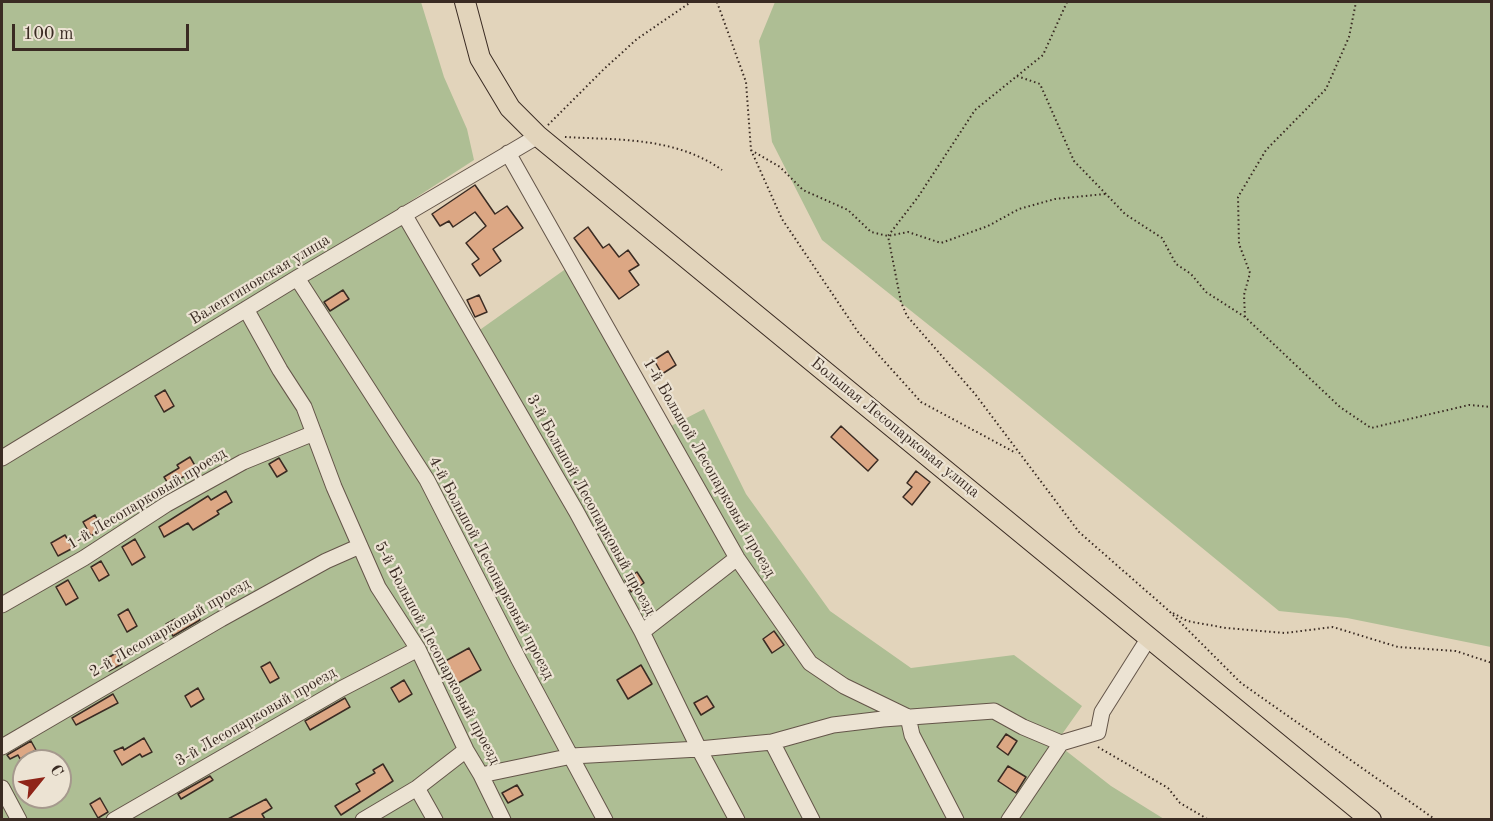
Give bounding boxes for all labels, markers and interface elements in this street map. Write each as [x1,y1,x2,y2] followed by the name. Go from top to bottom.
[15,12,192,50] scale bar
[23,25,74,43] text: 100 m
[186,230,334,330] street label: Валентиновская улица
[807,354,983,502] street label: Большая Лесопарковая улица
[638,355,780,581] street label: 1-й Большой Лесопарковый проезд
[522,391,660,619] street label: 3-й Большой Лесопарковый проезд
[64,444,230,554] street label: 1-й Лесопарковый проезд
[424,453,558,683] street label: 4-й Большой Лесопарковый проезд
[370,538,504,768] street label: 5-й Большой Лесопарковый проезд
[86,574,254,682] street label: 2-й Лесопарковый проезд
[172,663,340,771] street label: 3-й Лесопарковый проезд
[12,749,72,809] north arrow
[46,762,65,780] text: С

